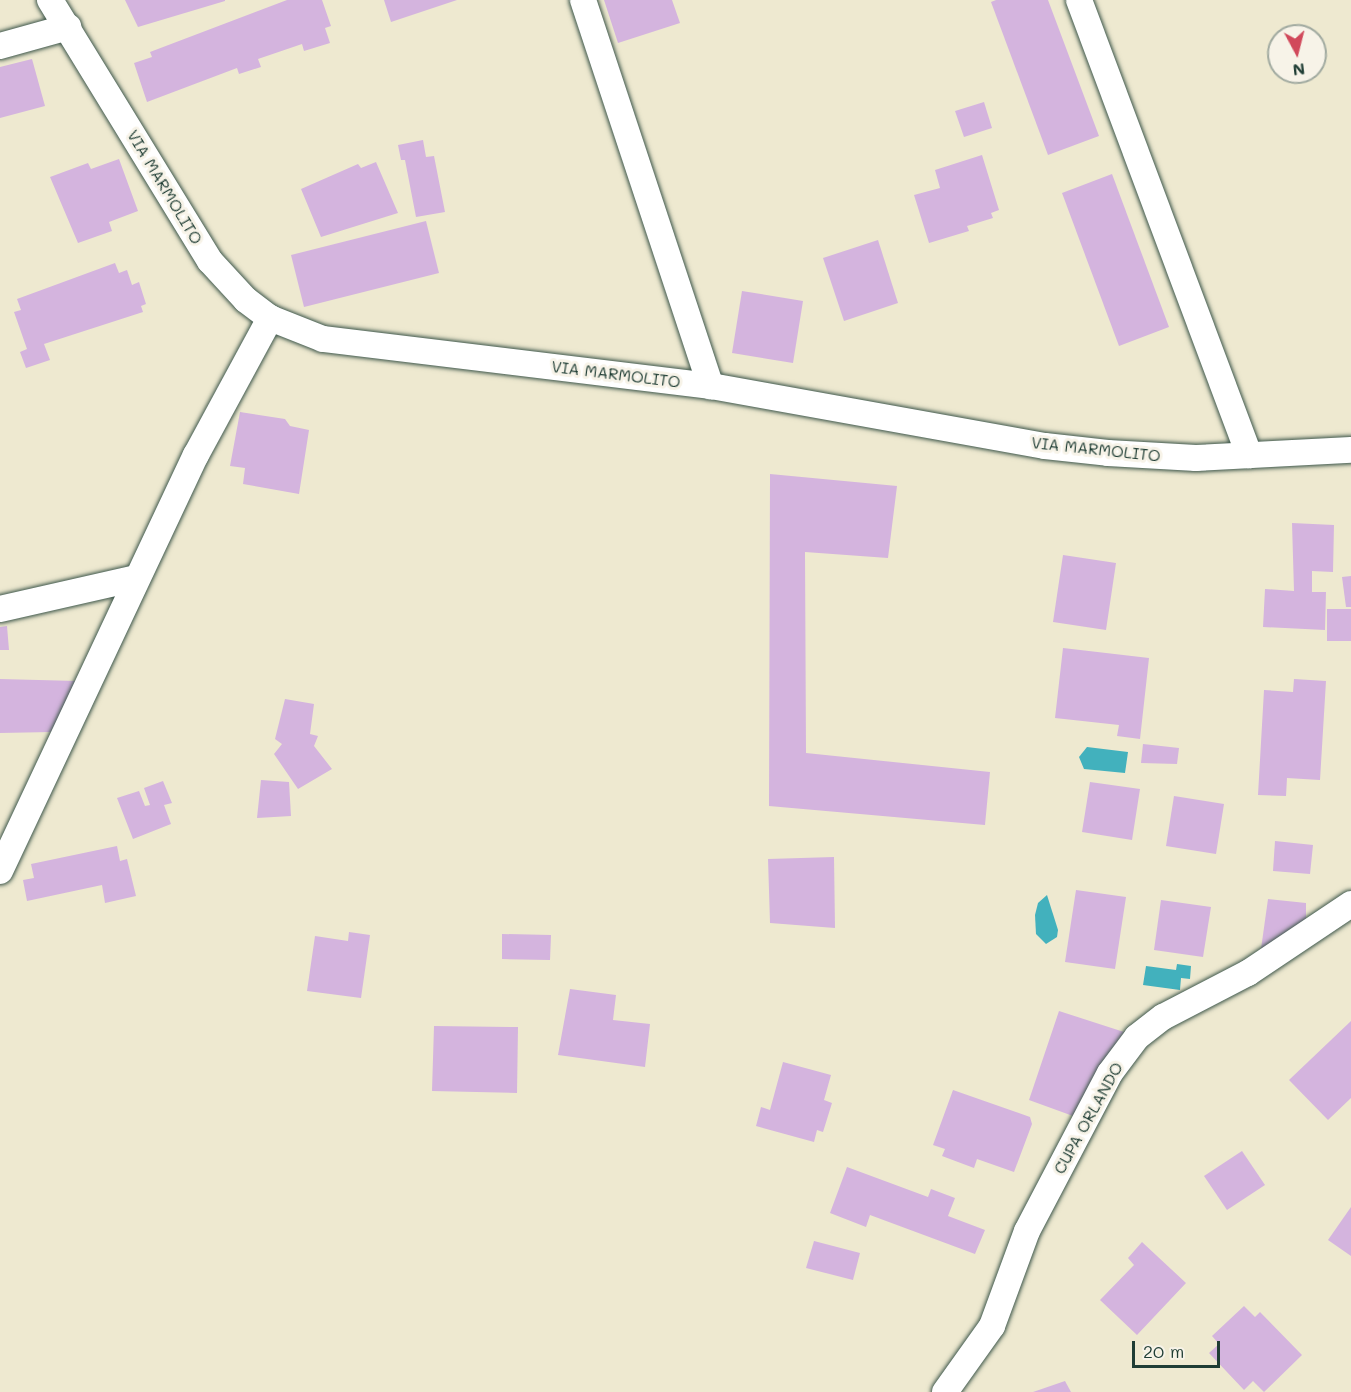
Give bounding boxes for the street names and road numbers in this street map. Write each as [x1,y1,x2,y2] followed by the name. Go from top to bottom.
[123,126,207,248] street label: VIA MARMOLITO
[550,357,682,391] street label: VIA MARMOLITO
[1030,433,1162,465] street label: VIA MARMOLITO
[1049,1059,1127,1177] street label: CUPA ORLANDO

